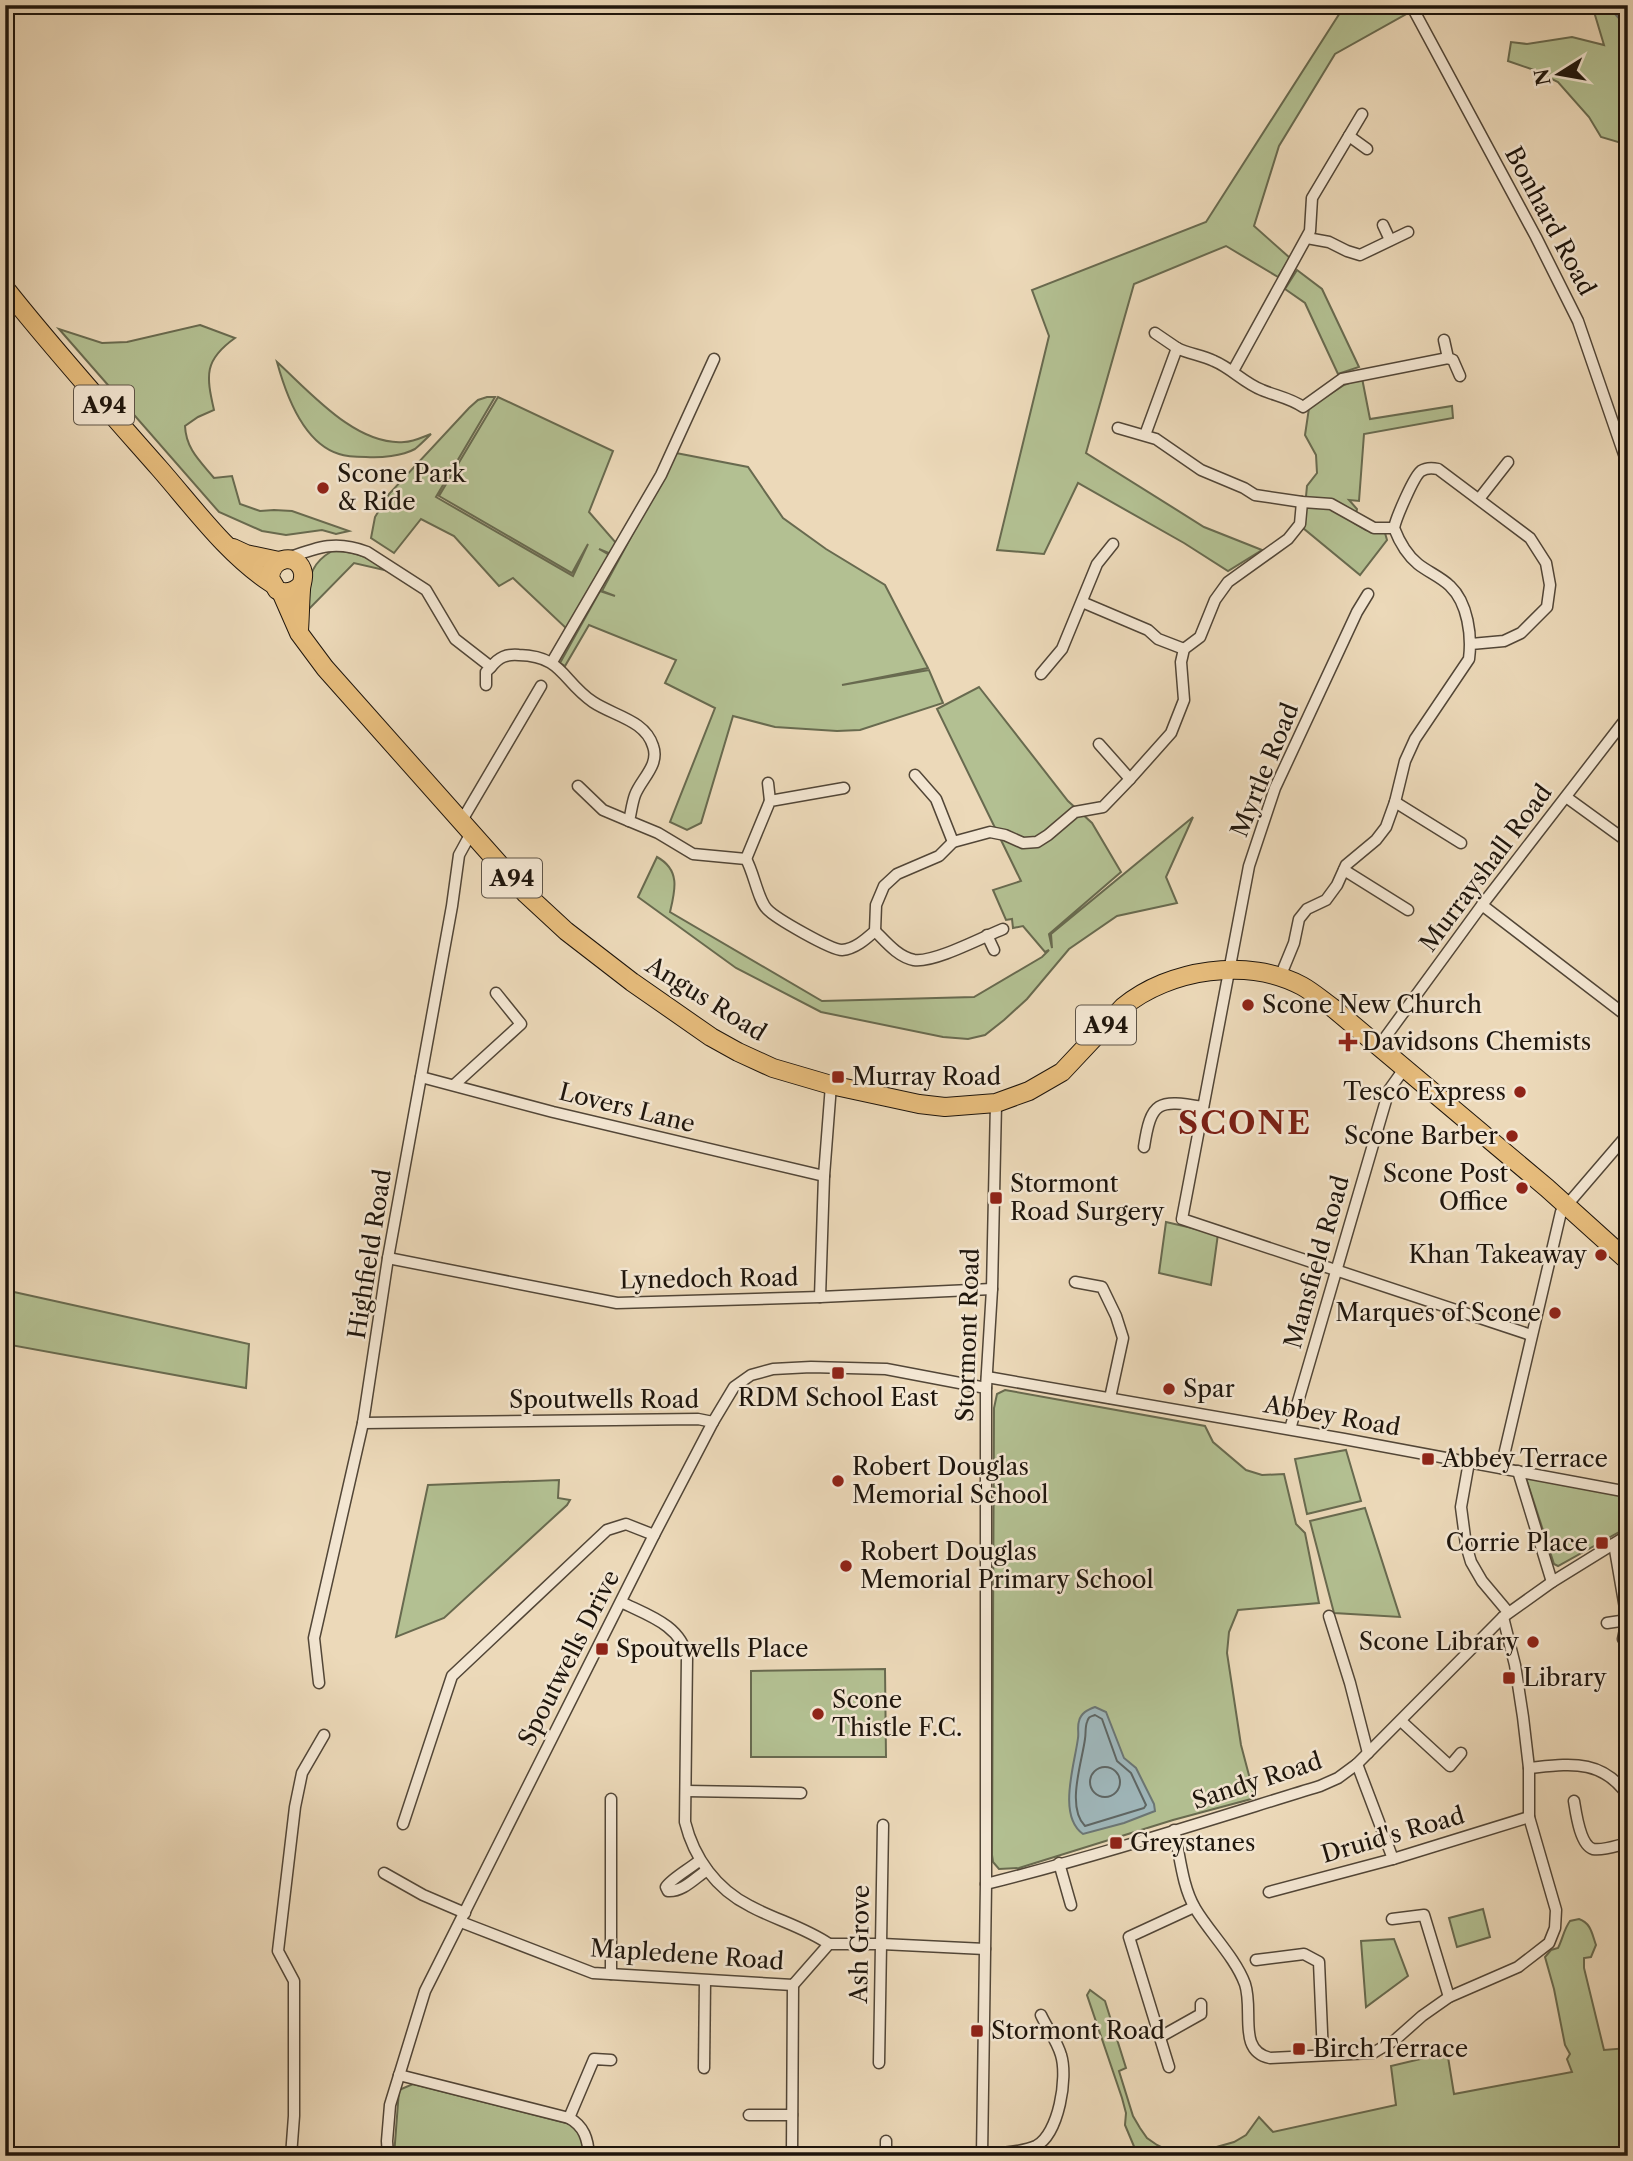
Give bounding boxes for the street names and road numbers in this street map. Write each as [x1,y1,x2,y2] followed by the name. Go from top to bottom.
[1499,141,1602,300] street label: Bonhard Road
[74,386,134,424] road number: A94
[1225,698,1305,841] street label: Myrtle Road
[1413,778,1558,957] street label: Murrayshall Road
[482,858,542,898] road number: A94
[640,950,772,1047] street label: Angus Road
[1076,1006,1136,1044] road number: A94
[556,1077,698,1138] street label: Lovers Lane
[342,1167,397,1341] street label: Highfield Road
[1278,1172,1355,1352] street label: Mansfield Road
[950,1247,985,1422] street label: Stormont Road
[619,1262,799,1295] street label: Lynedoch Road
[509,1385,699,1414] street label: Spoutwells Road
[1261,1389,1403,1442] street label: Abbey Road
[512,1565,625,1750] street label: Spoutwells Drive
[1188,1746,1326,1815] street label: Sandy Road
[1318,1800,1468,1869] street label: Druid's Road
[844,1884,875,2005] street label: Ash Grove
[589,1933,785,1976] street label: Mapledene Road

